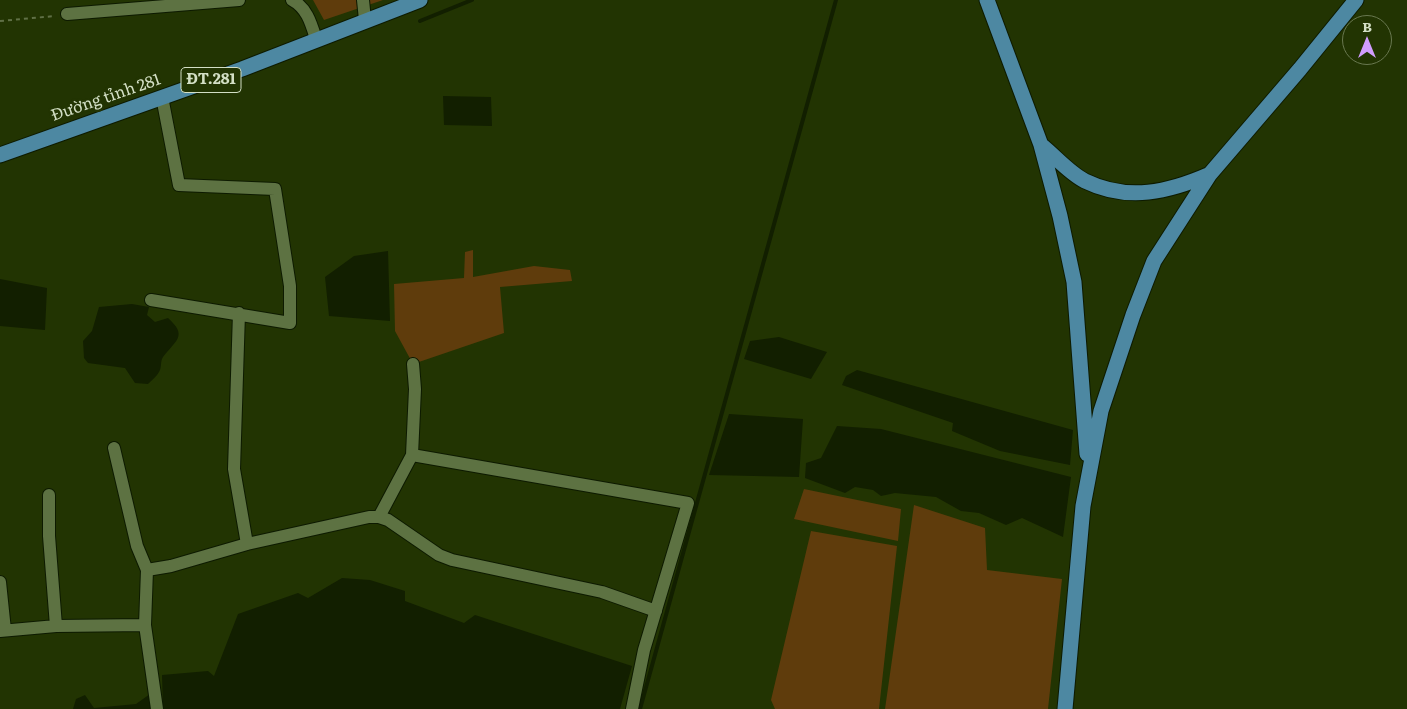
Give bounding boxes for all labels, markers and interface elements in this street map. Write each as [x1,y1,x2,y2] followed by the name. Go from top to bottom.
[1342,15,1392,65] north arrow
[1362,16,1372,36] text: B
[181,68,241,92] road number: ĐT.281
[49,70,163,126] street label: Đường tỉnh 281

